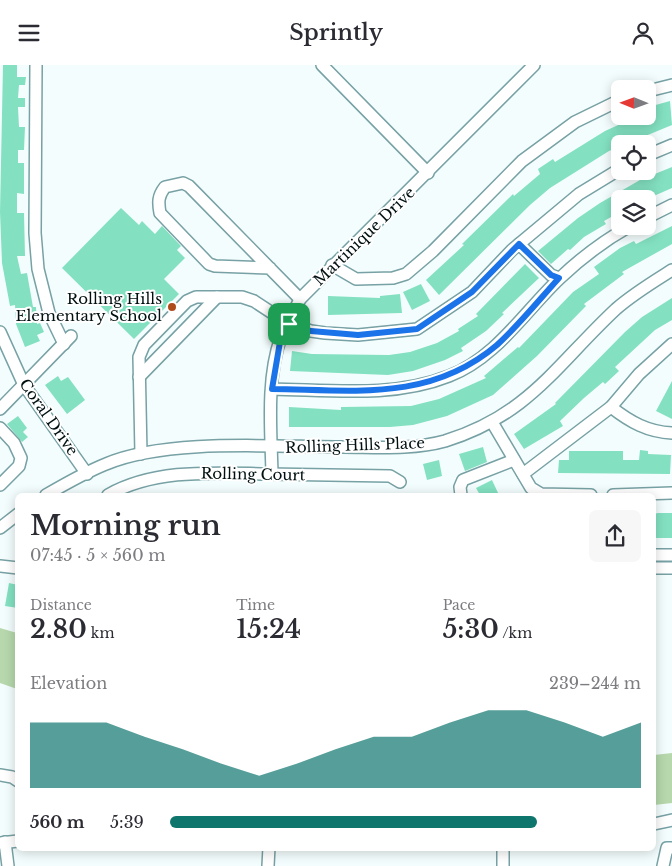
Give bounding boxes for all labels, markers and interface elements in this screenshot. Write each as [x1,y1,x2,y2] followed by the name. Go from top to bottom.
[15,19,43,47] icon: menu
[289,19,383,46] text: Sprintly
[629,19,657,47] icon: person
[611,80,656,125] north arrow
[611,80,656,235] map controls
[611,135,656,180] button: locate
[309,183,419,289] street label: Martinique Drive
[611,190,656,235] button: layers
[16,289,162,325] place label: Rolling Hills Elementary School
[166,301,178,313] marker: Rolling Hills Elementary School
[268,303,310,345] pin
[275,310,303,338] icon: arrive
[16,375,82,459] street label: Coral Drive
[285,433,425,457] street label: Rolling Hills Place
[201,464,306,484] street label: Rolling Court
[30,508,221,543] text: Morning run
[589,510,641,562] button: share
[30,545,165,565] text: 07:45 · 5 × 560 m
[30,596,92,614] text: Distance
[236,596,275,614] text: Time
[443,596,475,614] text: Pace
[30,614,87,645] text: 2.80
[236,614,301,645] text: 15:24
[443,614,499,645] text: 5:30
[87,624,114,642] text: km
[499,624,532,642] text: /km
[30,673,107,693] text: Elevation
[549,673,641,693] text: 239–244 m
[30,812,84,832] text: 560 m
[110,812,144,832] text: 5:39

